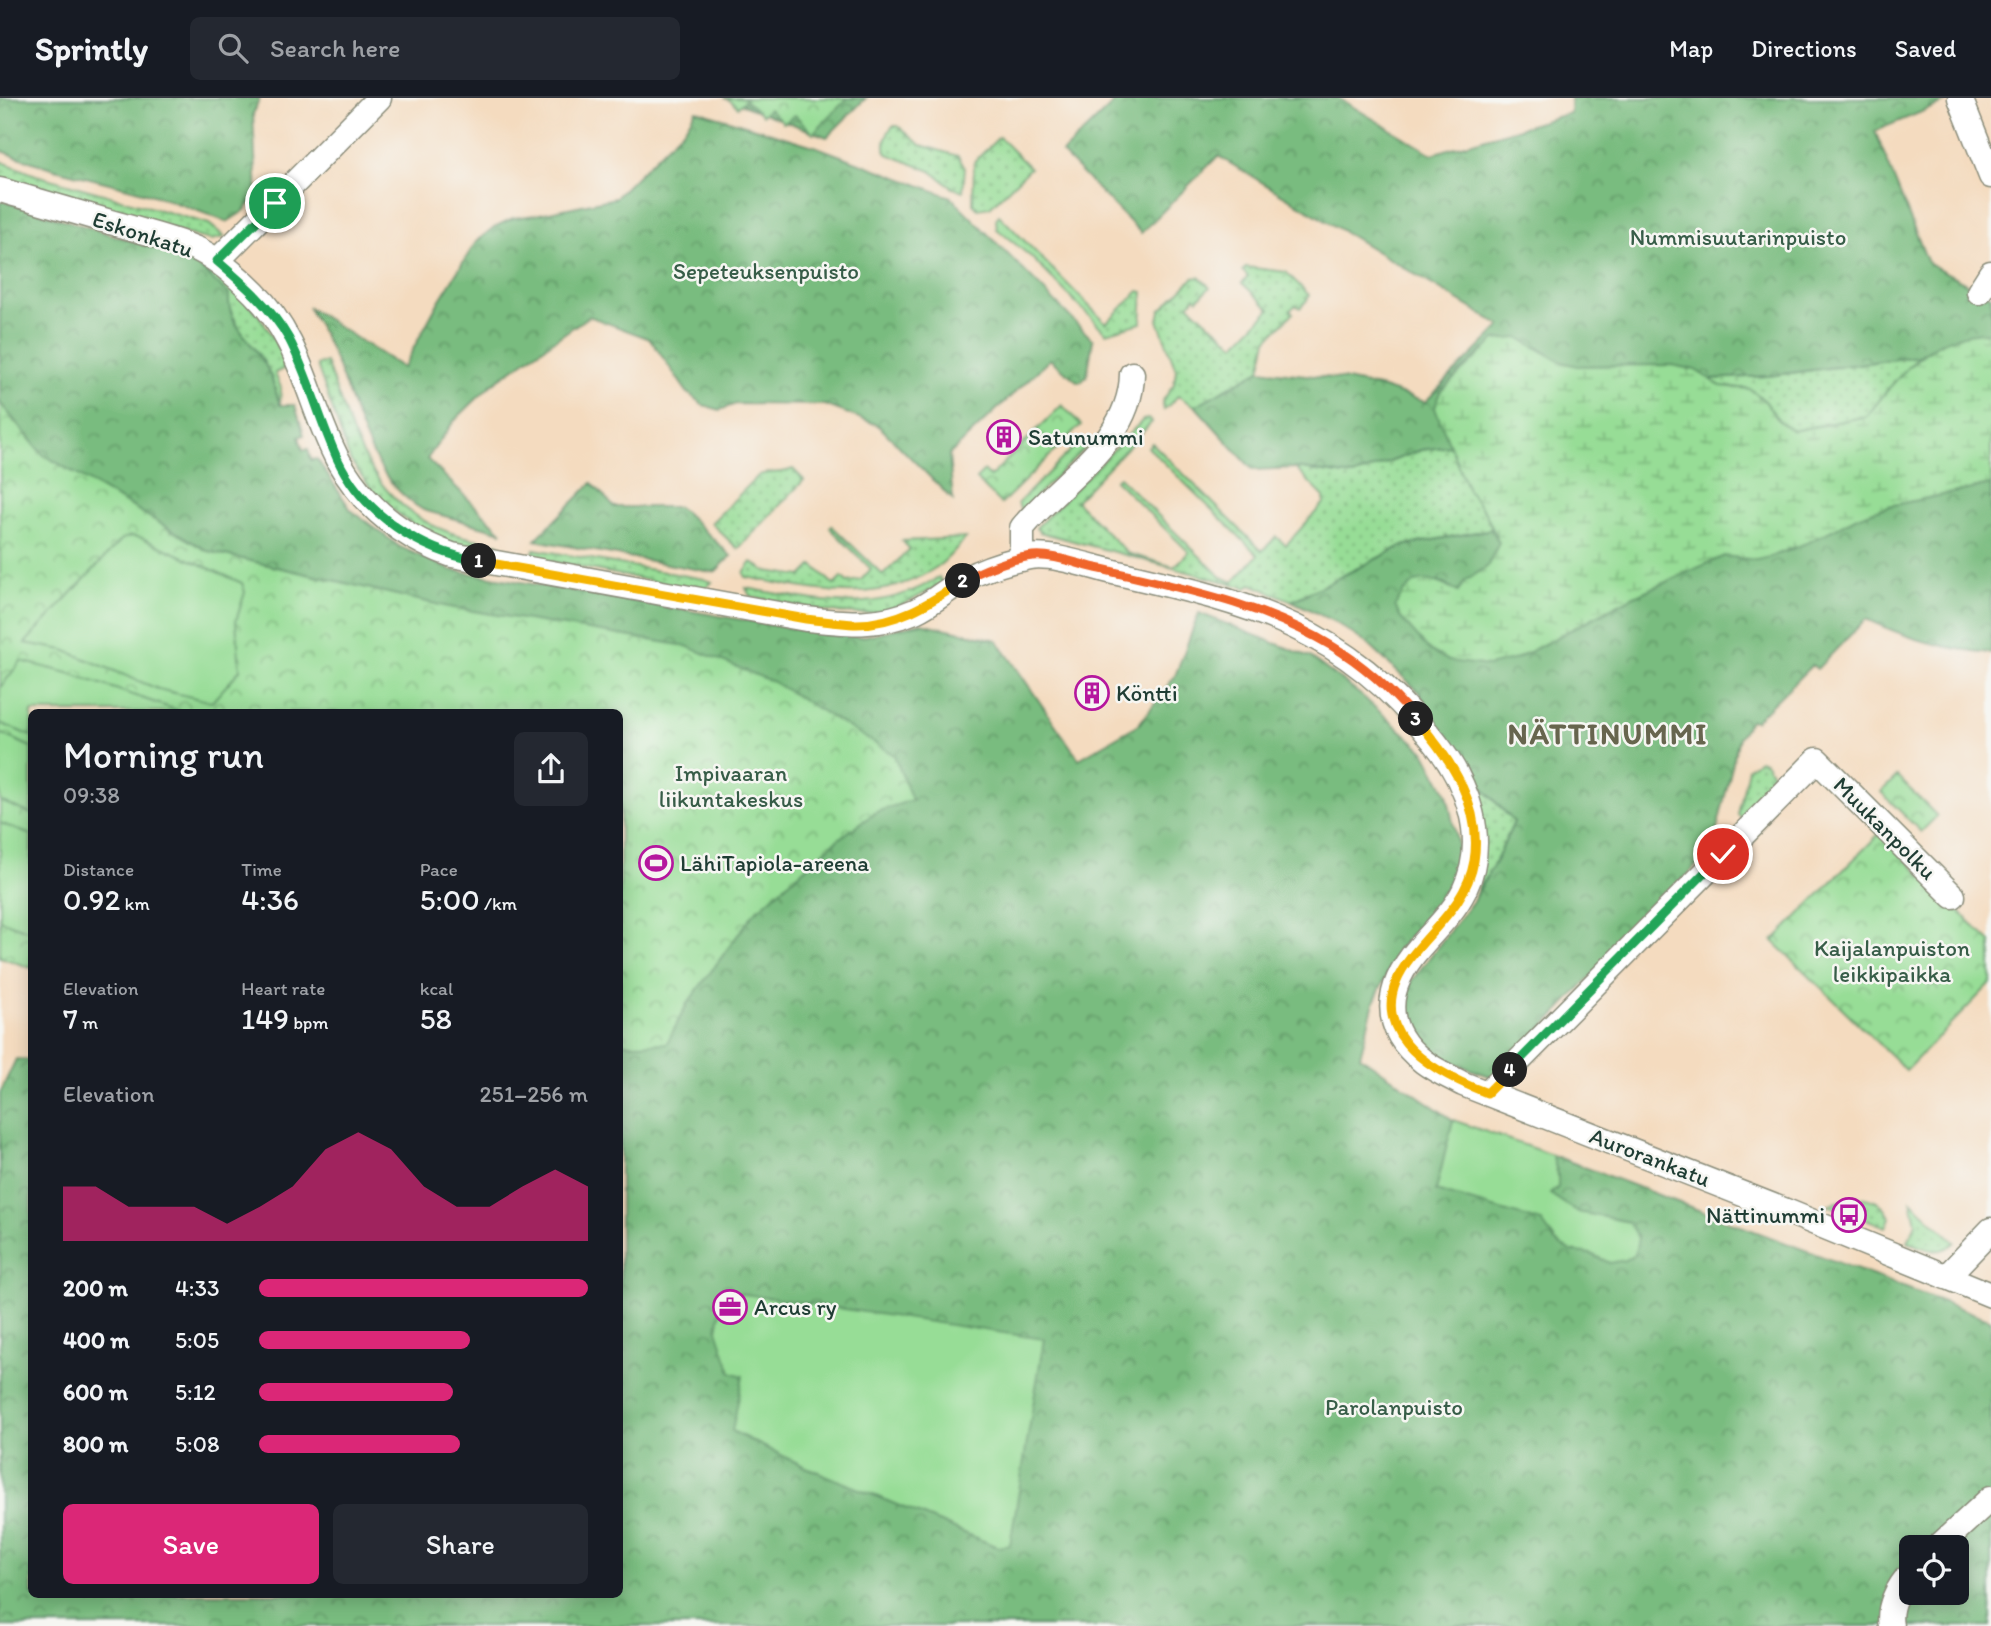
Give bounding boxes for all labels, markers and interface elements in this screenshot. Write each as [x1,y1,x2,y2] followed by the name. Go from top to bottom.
[190,17,680,80] search box
[35,29,148,68] text: Sprintly
[214,29,252,67] icon: search
[270,32,400,64] text: Search here
[1669,34,1713,63] text: Map
[1751,34,1857,63] text: Directions
[1895,34,1956,63] text: Saved
[245,173,305,233] pin
[256,184,294,222] icon: arrive
[89,205,197,263] street label: Eskonkatu
[1630,223,1846,251] park label: Nummisuutarinpuisto
[673,257,859,285] park label: Sepeteuksenpuisto
[985,418,1023,456] building icon: Satunummi
[1028,423,1144,451] place label: Satunummi
[462,544,496,578] pin: 1
[474,549,483,572] text: 1
[946,564,981,598] pin: 2
[958,569,968,592] text: 2
[1073,674,1111,712] building icon: Köntti
[1116,679,1178,707] place label: Köntti
[1398,702,1434,736] pin: 3
[1410,707,1421,730] text: 3
[1507,715,1709,752] district label: NÄTTINUMMI
[63,732,264,778] text: Morning run
[514,732,588,806] button: share
[659,759,803,813] park label: Impivaaran liikuntakeskus
[1828,771,1943,886] street label: Muukanpolku
[63,781,120,809] text: 09:38
[1693,824,1753,884] pin
[1704,835,1742,873] icon: check
[637,844,675,882] sports icon: LähiTapiola-areena
[680,849,869,877] place label: LähiTapiola-areena
[63,858,134,881] text: Distance
[241,858,282,881] text: Time
[420,858,458,881] text: Pace
[63,881,120,918] text: 0.92
[241,881,299,918] text: 4:36
[420,881,480,918] text: 5:00
[120,892,150,915] text: km
[480,892,517,915] text: /km
[1814,934,1970,988] park label: Kaijalanpuiston leikkipaikka
[63,977,139,1000] text: Elevation
[241,977,325,1000] text: Heart rate
[420,977,453,1000] text: kcal
[63,1000,78,1037] text: 7
[241,1000,289,1037] text: 149
[420,1000,452,1037] text: 58
[78,1011,98,1034] text: m
[289,1011,329,1034] text: bpm
[1492,1052,1528,1088] pin: 4
[1504,1058,1515,1081] text: 4
[63,1080,154,1108] text: Elevation
[479,1080,588,1108] text: 251–256 m
[1586,1121,1715,1193] street label: Aurorankatu
[1830,1196,1868,1234] bus stop icon: Nättinummi
[1706,1201,1825,1229] place label: Nättinummi
[63,1274,128,1302] text: 200 m
[175,1274,220,1302] text: 4:33
[711,1288,749,1326] office icon: Arcus ry
[754,1293,837,1321] place label: Arcus ry
[63,1326,130,1354] text: 400 m
[175,1326,219,1354] text: 5:05
[63,1378,128,1406] text: 600 m
[175,1378,215,1406] text: 5:12
[1325,1393,1463,1421] park label: Parolanpuisto
[63,1430,128,1458] text: 800 m
[175,1430,219,1458] text: 5:08
[63,1504,319,1584] button: Save
[333,1504,588,1584] button: Share
[1899,1535,1969,1605] map controls
[1899,1535,1969,1605] button: locate

